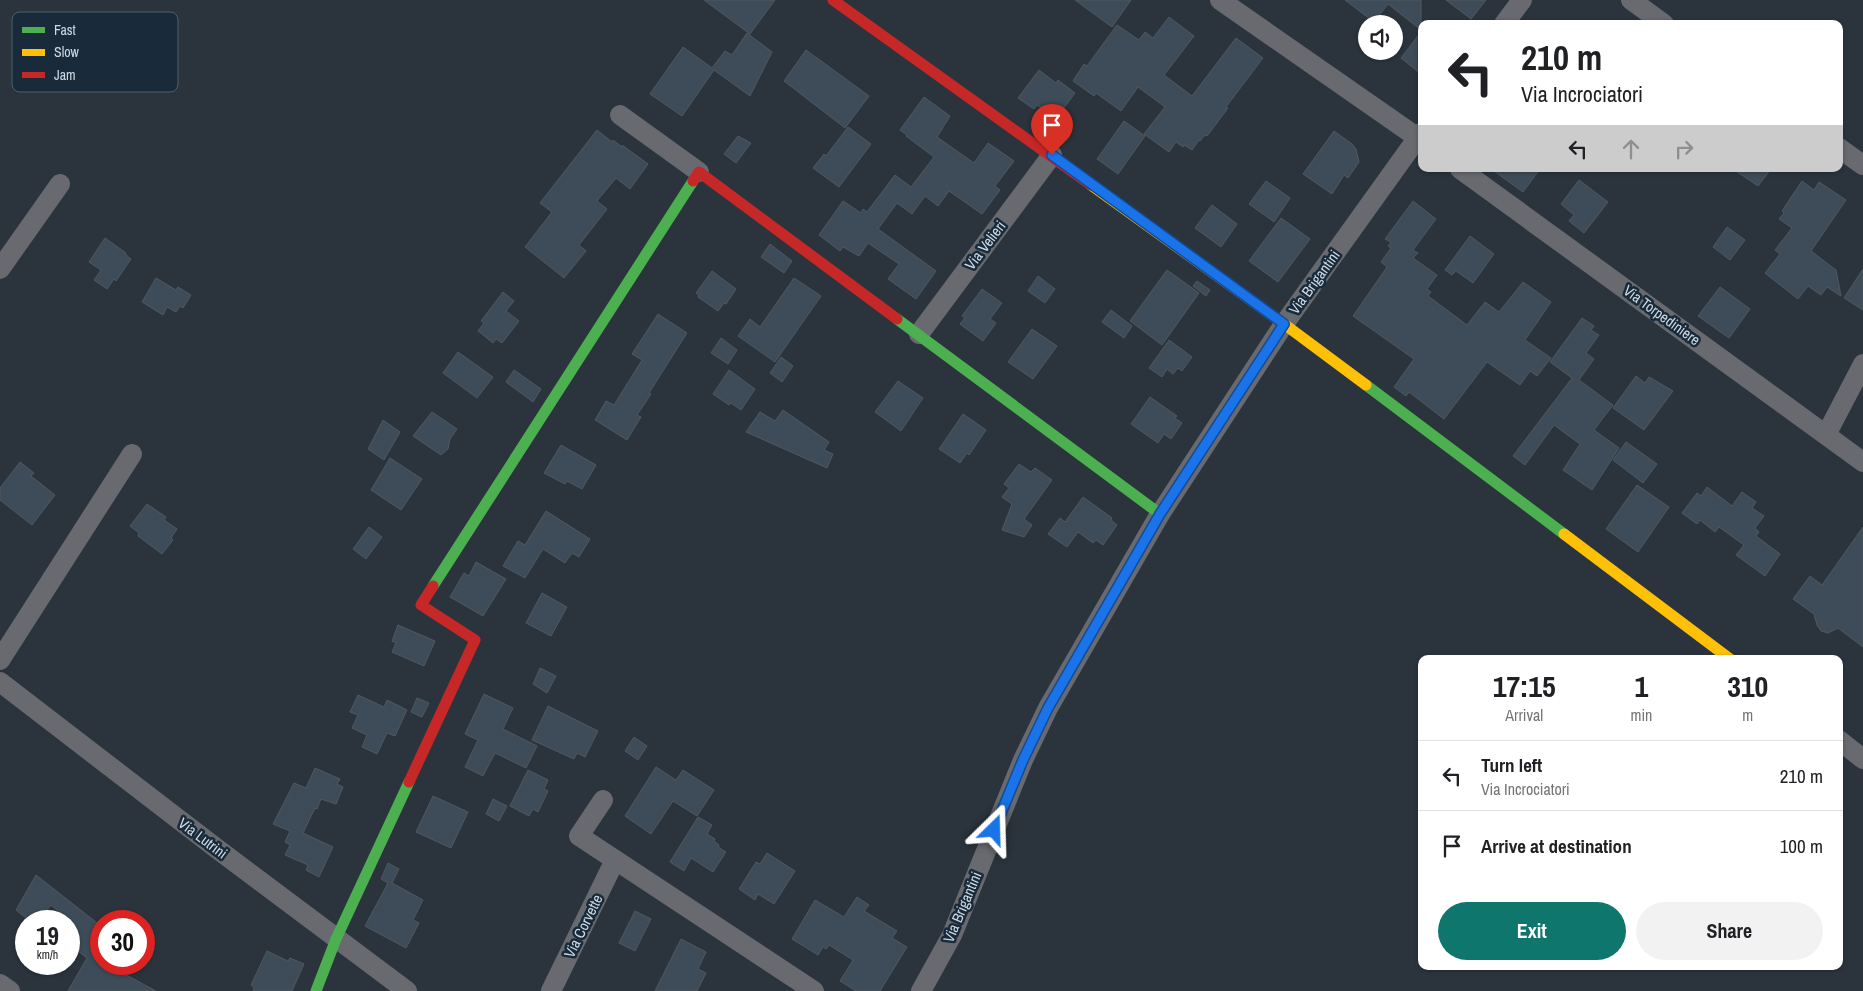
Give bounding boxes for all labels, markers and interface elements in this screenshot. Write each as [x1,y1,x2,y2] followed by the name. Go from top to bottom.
[12,12,178,92] legend
[1358,15,1403,60] map controls
[1358,15,1403,60] button: sound
[54,21,76,39] text: Fast
[1521,34,1602,81] text: 210 m
[1438,40,1503,105] icon: left
[54,43,80,61] text: Slow
[54,66,76,84] text: Jam
[1521,79,1643,109] text: Via Incrociatori
[1031,104,1073,155] pin
[1038,111,1066,139] icon: arrive
[1564,135,1592,163] icon: left
[1617,135,1645,163] icon: ahead
[1670,135,1698,163] icon: right
[960,216,1010,274] street label: Via Velieri
[1283,245,1345,319] street label: Via Brigantini
[1619,280,1705,350] street label: Via Torpediniere
[1493,666,1556,706] text: 17:15
[1635,666,1648,706] text: 1
[1727,666,1768,706] text: 310
[1505,704,1543,726] text: Arrival
[1630,704,1652,726] text: min
[1742,704,1753,726] text: m
[1481,752,1542,778] text: Turn left
[1438,762,1466,790] icon: left
[1780,763,1823,789] text: 210 m
[1481,778,1570,800] text: Via Incrociatori
[967,803,1019,855] position arrow
[174,813,232,863] street label: Via Lutrini
[1438,832,1466,860] icon: arrive
[1481,833,1632,859] text: Arrive at destination
[1780,833,1823,859] text: 100 m
[938,868,986,946] street label: Via Brigantini
[559,891,607,961] street label: Via Corvette
[1438,902,1626,960] button: Exit
[1636,902,1823,960] button: Share
[90,910,155,975] speed limit sign: 30
[36,919,59,953] text: 19
[37,947,58,963] text: km/h

